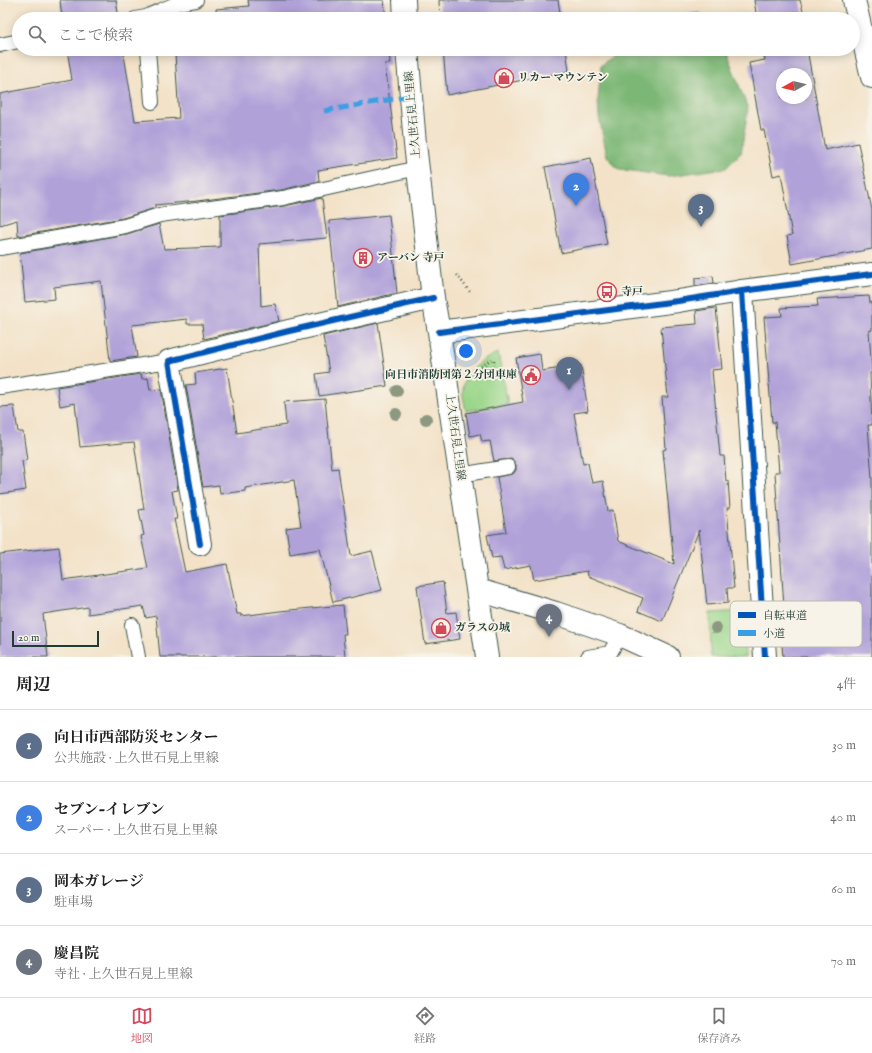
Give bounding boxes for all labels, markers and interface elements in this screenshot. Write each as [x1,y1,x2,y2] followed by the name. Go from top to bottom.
[12,12,860,56] search box
[26,23,48,45] icon: search
[58,26,133,45] text: ここで検索
[493,67,515,89] shop icon: リカー マウンテン
[776,68,812,104] north arrow
[402,71,424,159] street label: 上久世石見上里線
[518,71,608,85] place label: リカー マウンテン
[563,173,589,206] pin: 2
[688,194,714,227] pin: 3
[352,247,374,269] building icon: アーバン 寺戸
[377,251,445,265] place label: アーバン 寺戸
[596,281,618,303] bus stop icon: 寺戸
[621,285,643,299] place label: 寺戸
[456,341,476,361] your location
[556,357,582,390] pin: 1
[520,364,542,386] public building icon: 向日市消防団第２分団車庫
[385,368,517,382] place label: 向日市消防団第２分団車庫
[442,392,468,482] street label: 上久世石見上里線
[730,601,862,647] legend
[536,604,562,637] pin: 4
[763,609,807,623] text: 自転車道
[430,617,452,639] shop icon: ガラスの城
[455,621,511,635] place label: ガラスの城
[763,627,785,641] text: 小道
[12,629,99,648] scale bar
[18,631,39,645] text: 20 m
[16,675,50,696] text: 周辺
[837,676,856,693] text: 4件
[54,728,218,747] text: 向日市西部防災センター
[27,737,31,754] text: 1
[832,737,856,754] text: 30 m
[54,750,219,767] text: 公共施設 · 上久世石見上里線
[54,800,165,819] text: セブン-イレブン
[26,809,32,826] text: 2
[830,809,856,826] text: 40 m
[54,822,217,839] text: スーパー · 上久世石見上里線
[54,872,144,891] text: 岡本ガレージ
[27,881,31,898] text: 3
[831,881,856,898] text: 60 m
[54,894,93,911] text: 駐車場
[54,944,99,963] text: 慶昌院
[26,953,32,970] text: 4
[831,953,856,970] text: 70 m
[54,966,193,983] text: 寺社 · 上久世石見上里線
[131,1005,153,1046] tab: 地図
[414,1005,436,1046] tab: 経路
[697,1005,741,1046] tab: 保存済み

